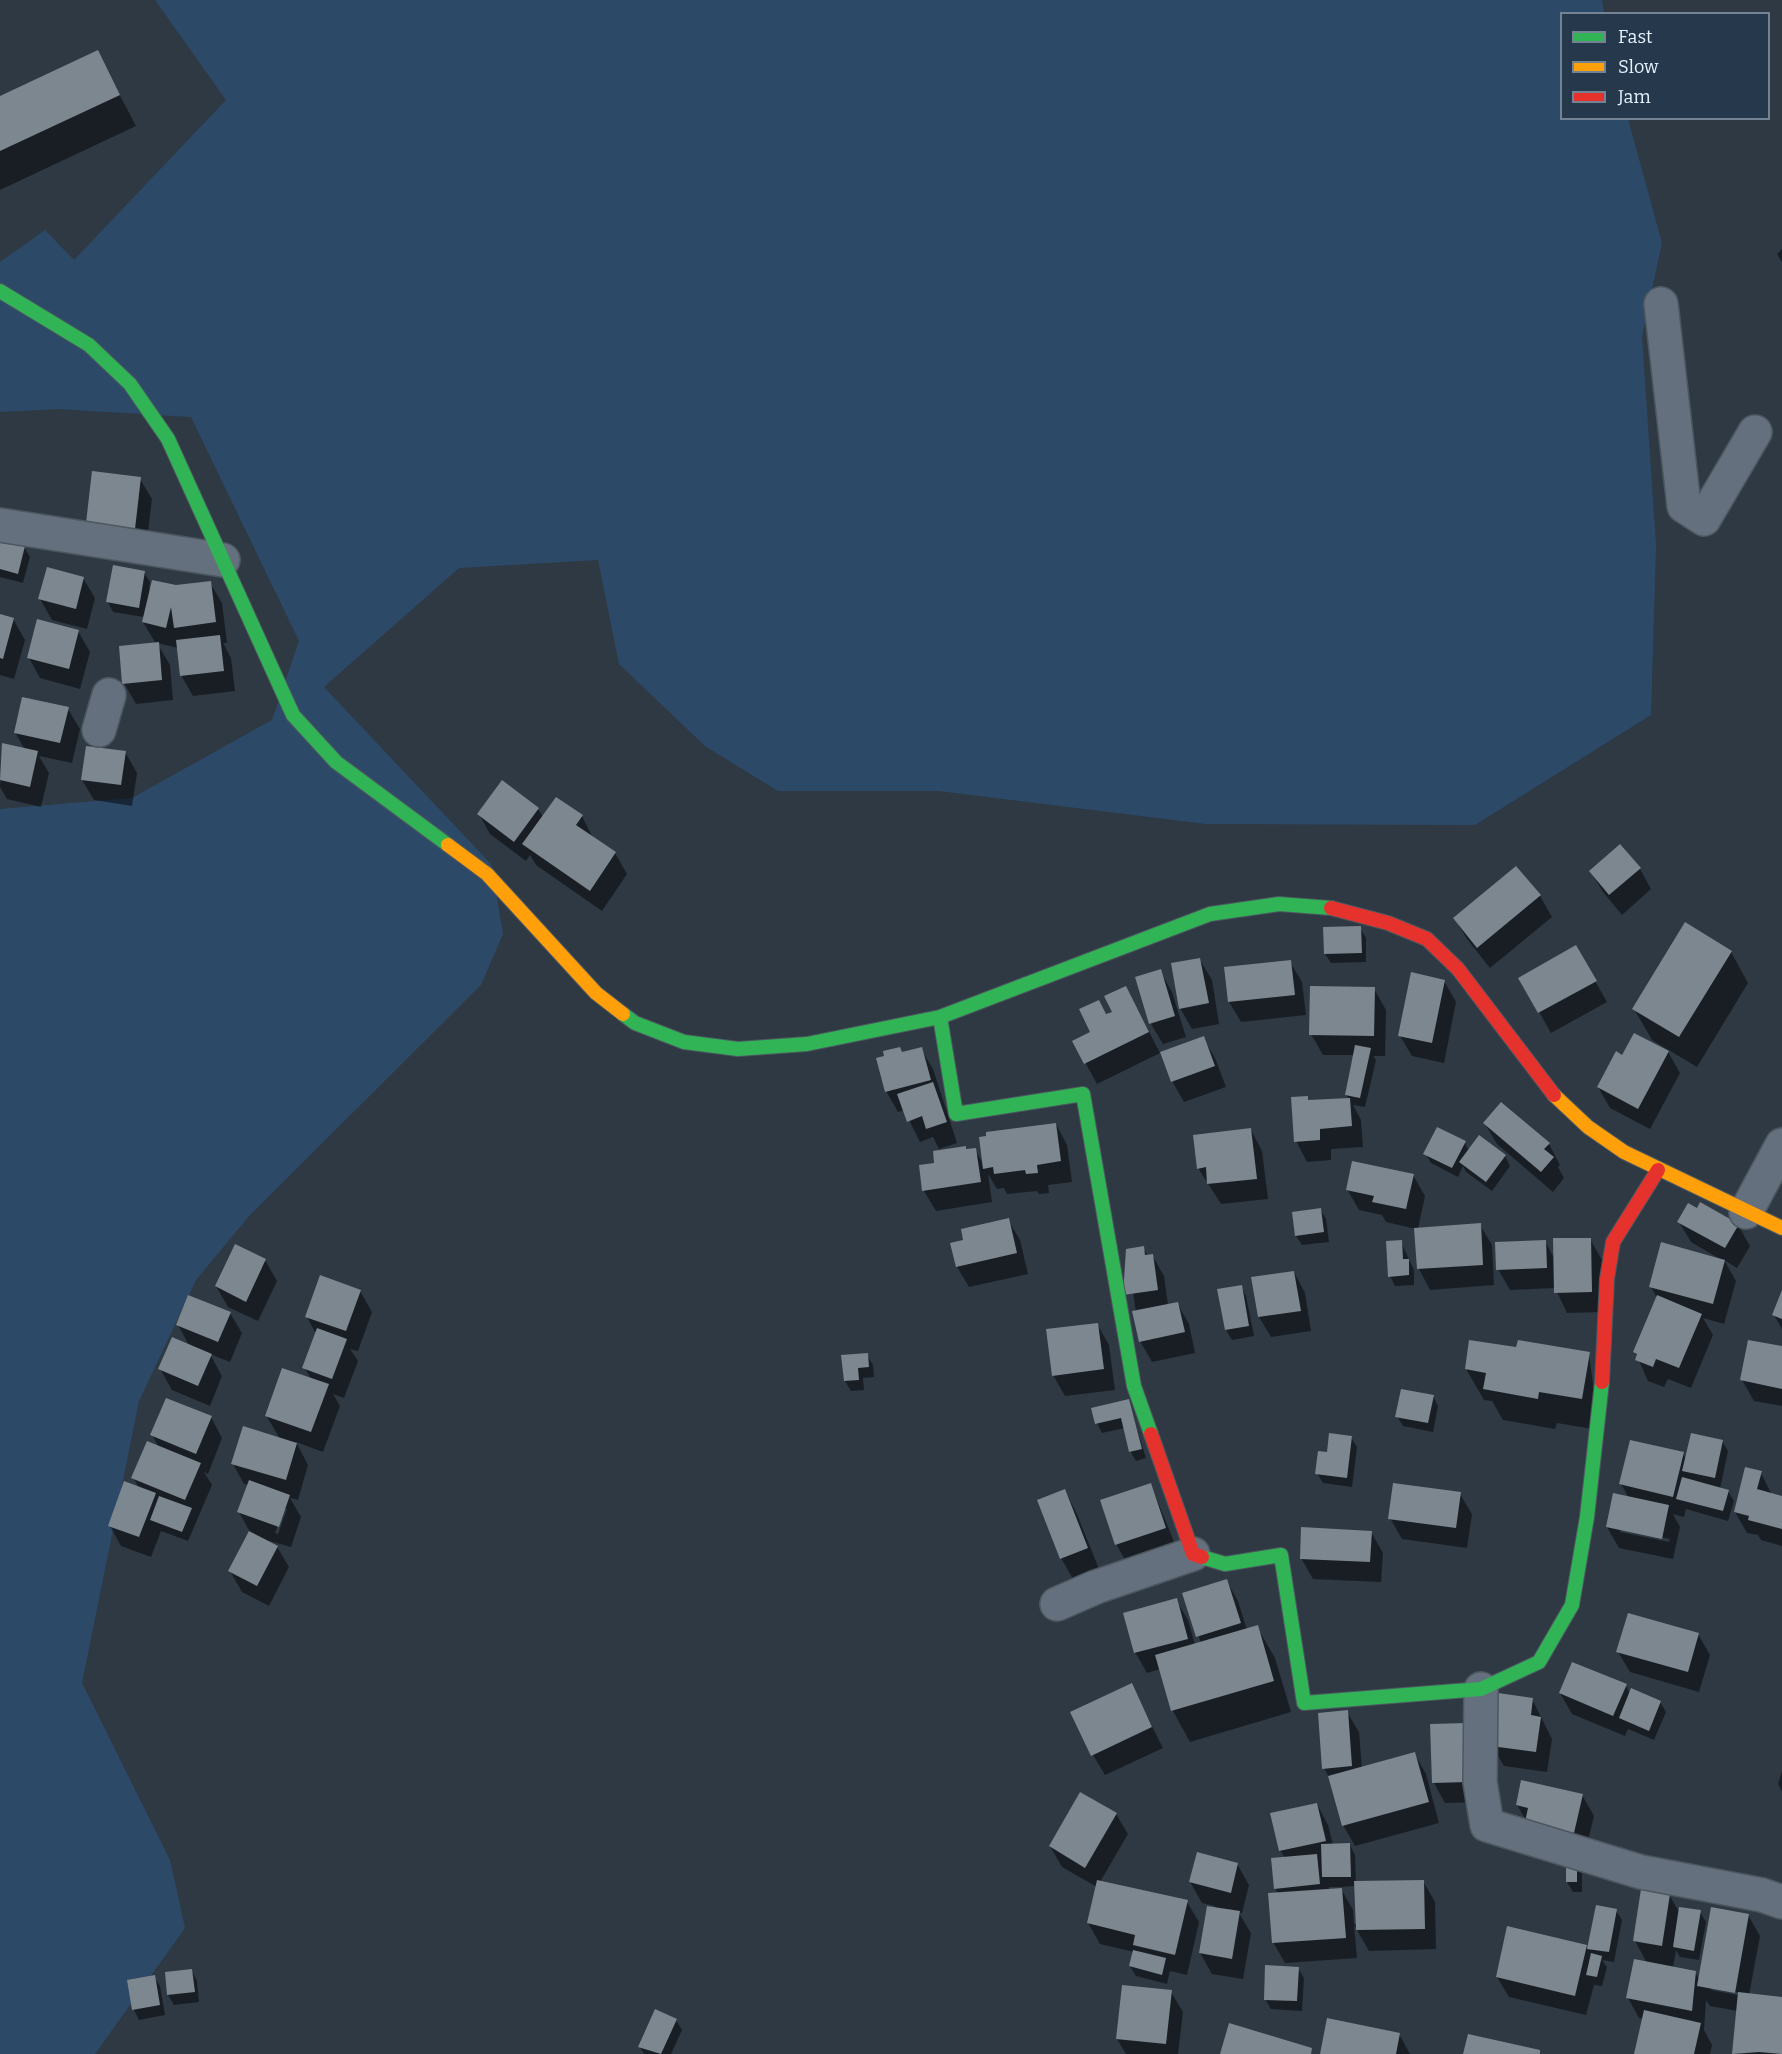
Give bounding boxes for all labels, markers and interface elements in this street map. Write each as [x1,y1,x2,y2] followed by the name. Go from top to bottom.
[1560,12,1770,120] legend
[1618,26,1653,48] text: Fast
[1618,56,1658,78] text: Slow
[1618,86,1651,108] text: Jam

